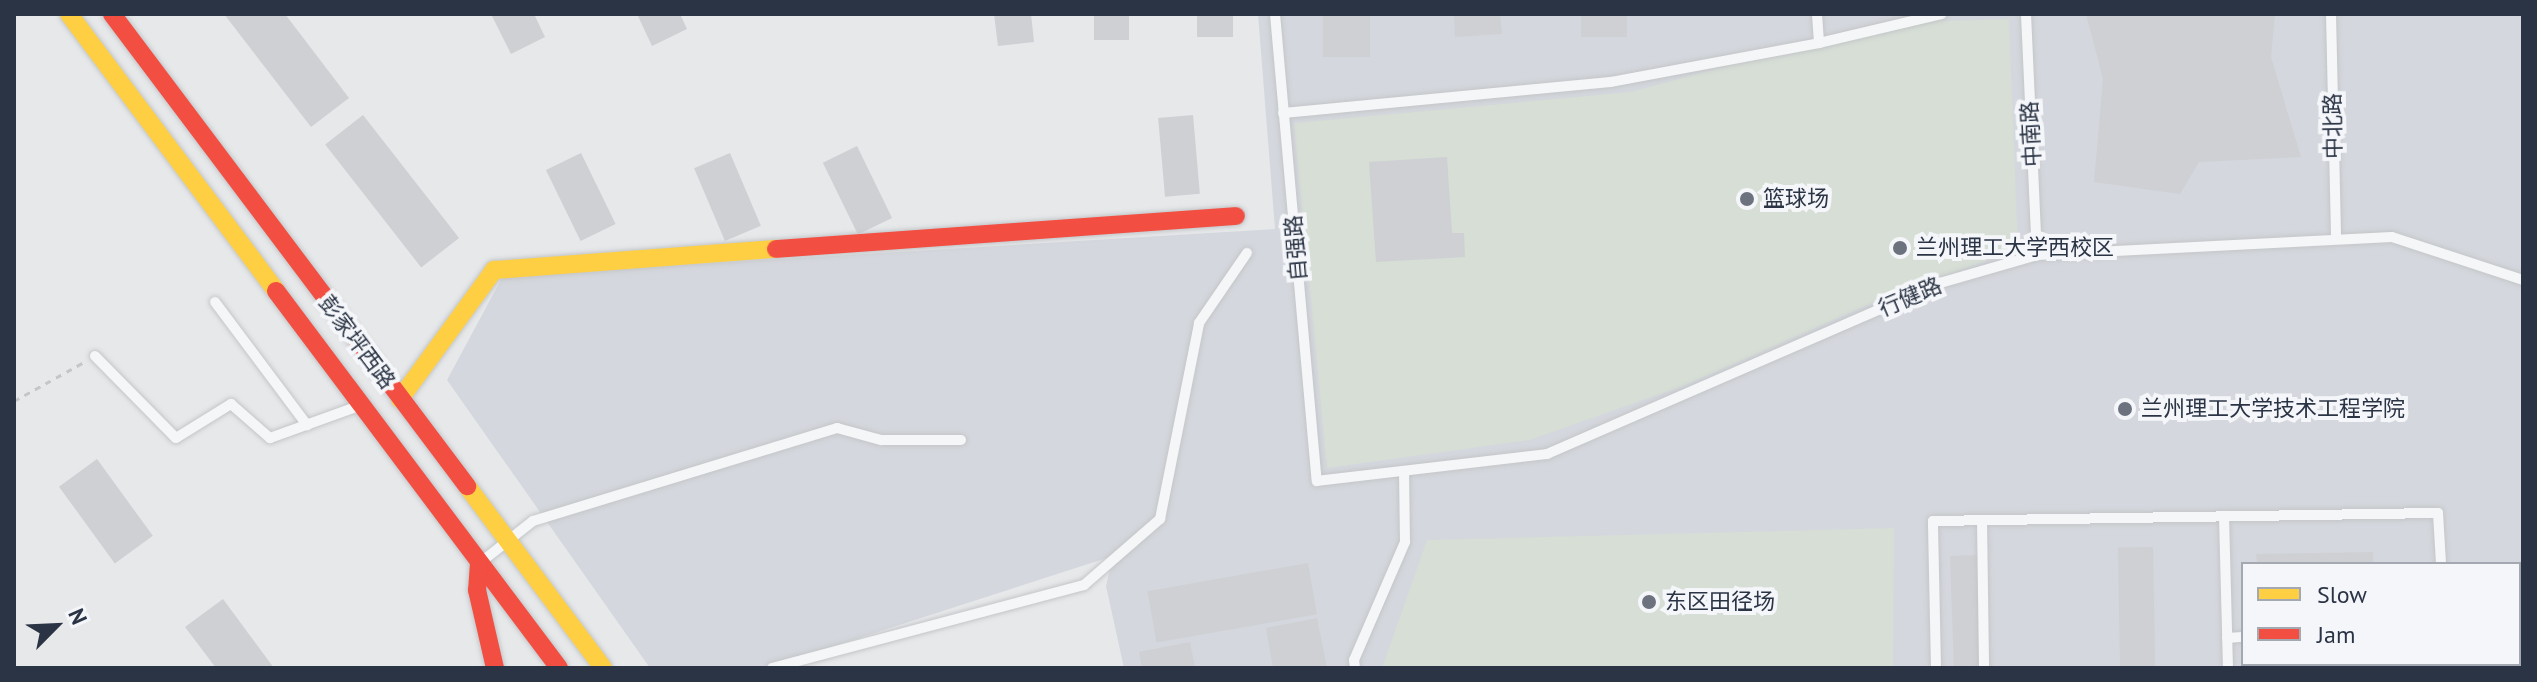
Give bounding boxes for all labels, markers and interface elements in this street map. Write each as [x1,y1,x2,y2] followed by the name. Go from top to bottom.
[2319,93,2347,159] street label: 中北路
[2016,100,2046,168] street label: 中南路
[1763,186,1829,212] place label: 篮球场
[1738,190,1756,208] marker: 篮球场
[1280,214,1312,282] street label: 自强路
[1916,235,2114,261] place label: 兰州理工大学西校区
[1891,239,1909,257] marker: 兰州理工大学西校区
[1874,272,1946,322] street label: 行健路
[313,290,401,394] street label: 彭家坪西路
[2141,396,2405,422] place label: 兰州理工大学技术工程学院
[2116,400,2134,418] marker: 兰州理工大学技术工程学院
[2241,562,2521,666] legend
[2317,579,2367,610] text: Slow
[16,586,96,666] north arrow
[1665,589,1775,615] place label: 东区田径场
[1640,593,1658,611] marker: 东区田径场
[62,604,94,629] text: N
[2317,619,2355,650] text: Jam

